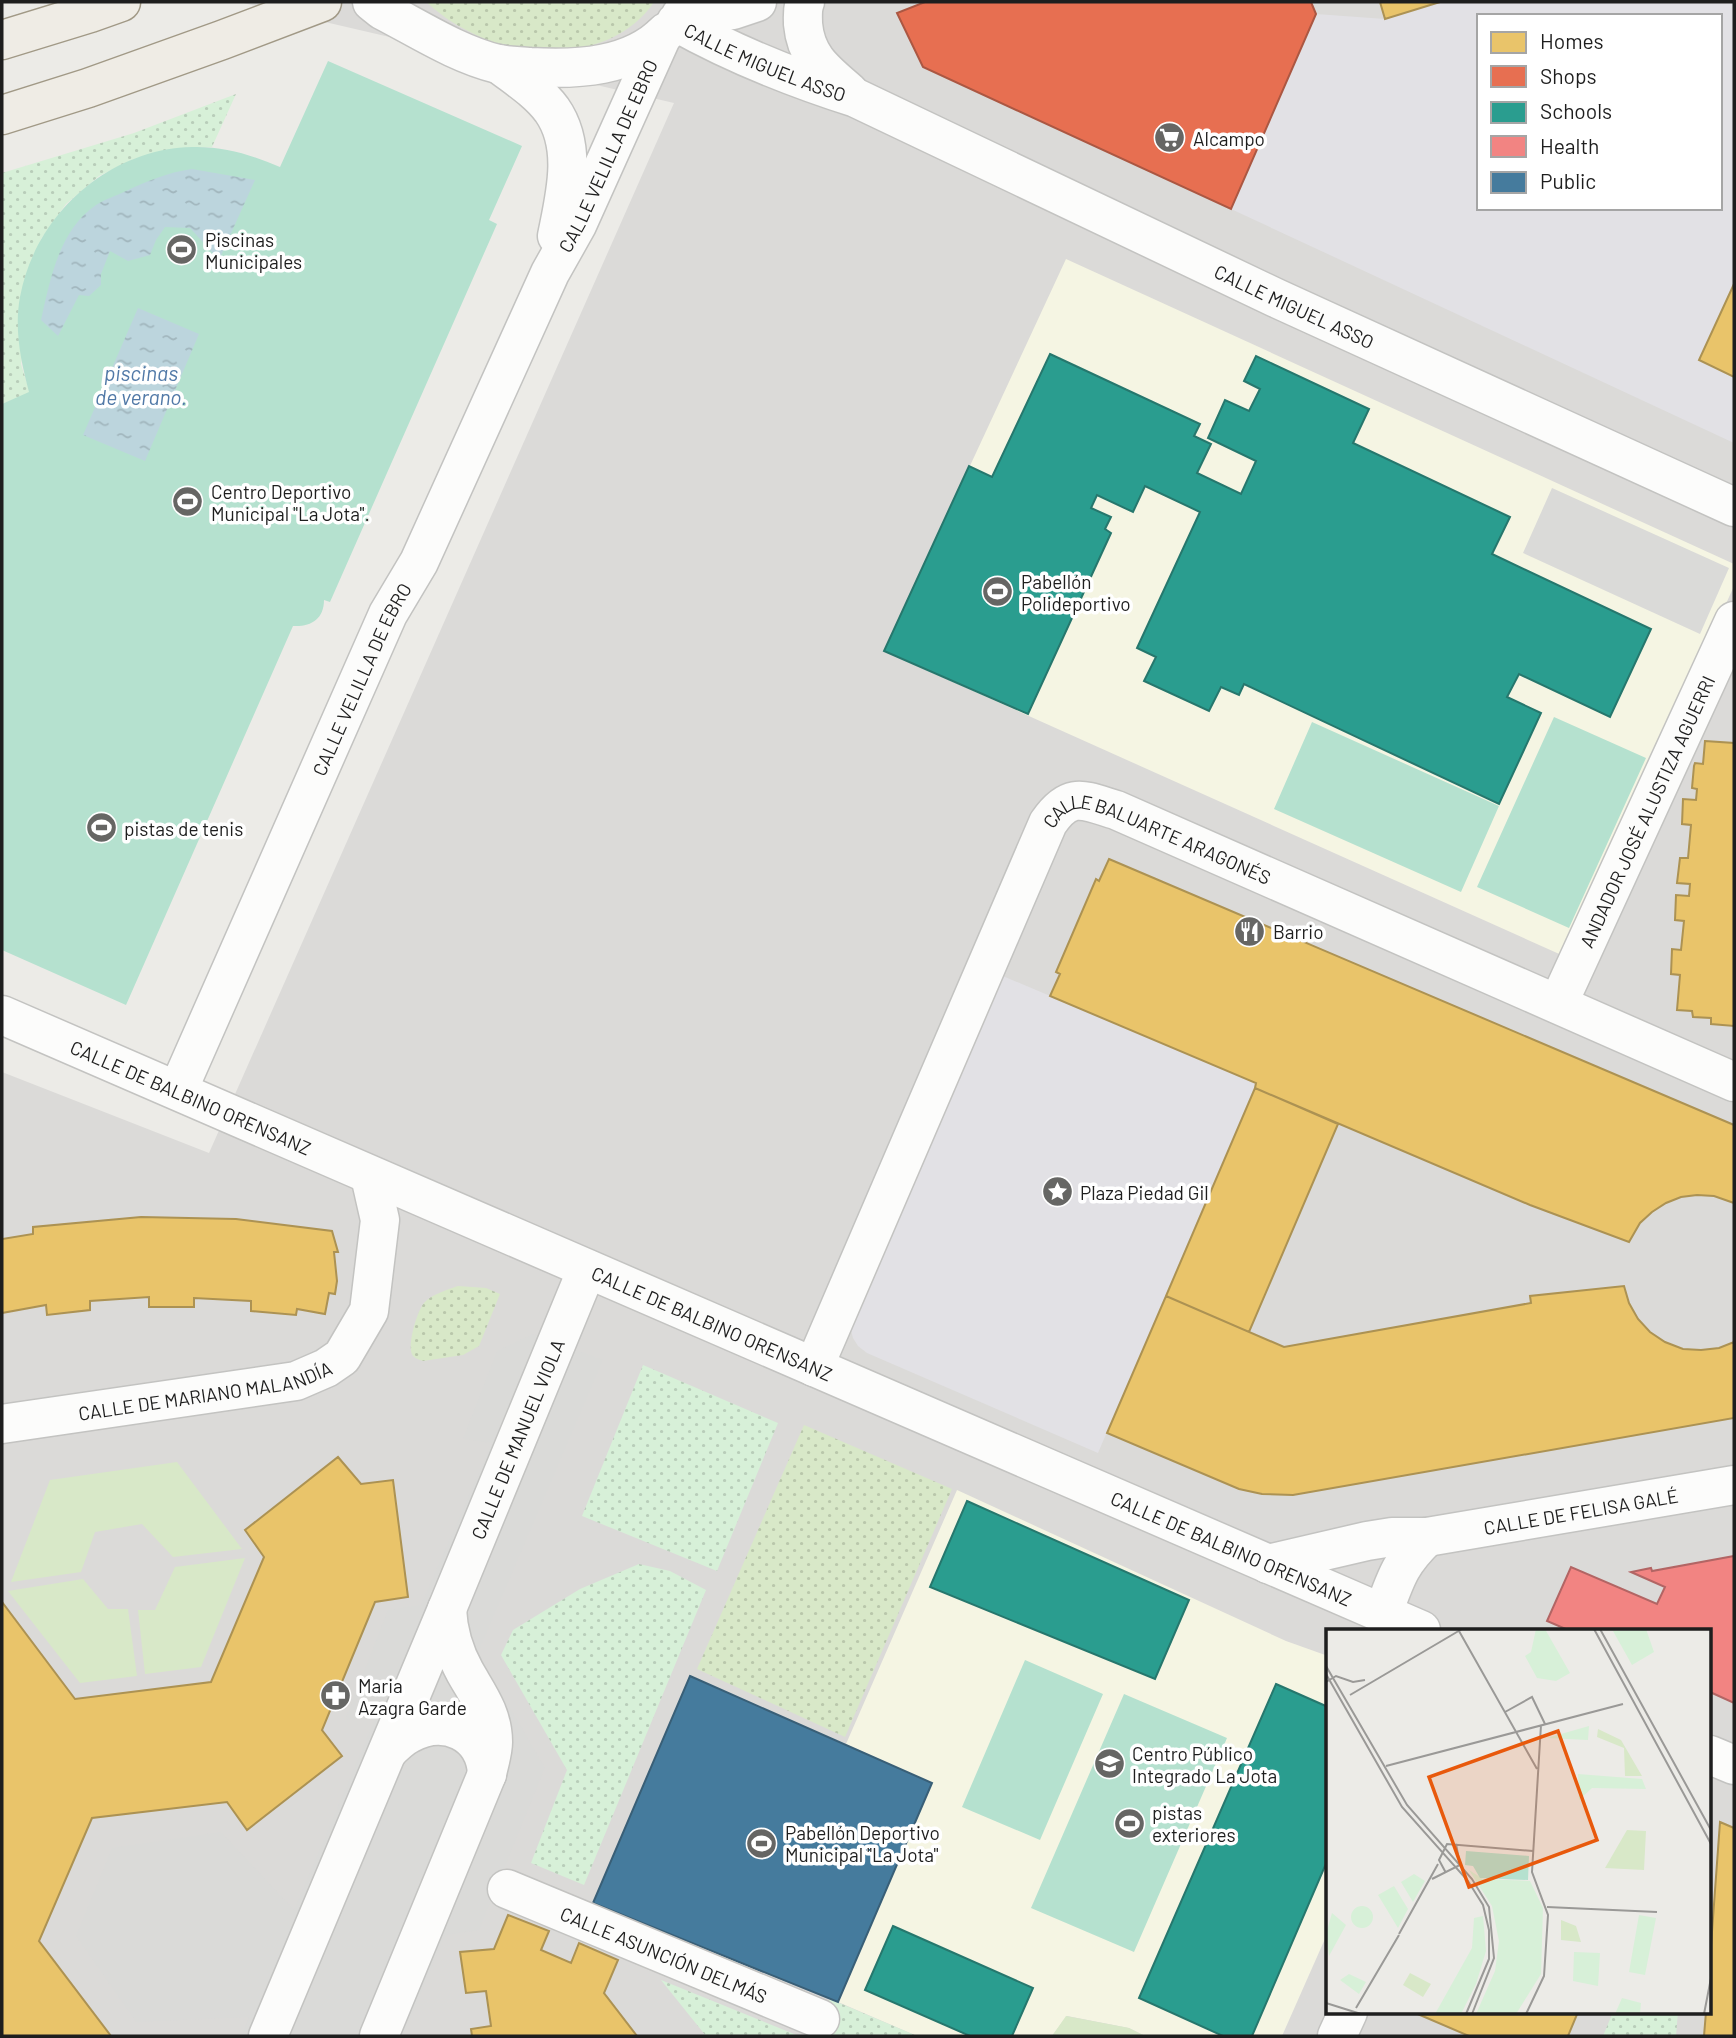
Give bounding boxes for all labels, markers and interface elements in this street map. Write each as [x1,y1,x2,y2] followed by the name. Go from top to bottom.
[1477,14,1722,210] legend
[680,17,849,106] street label: CALLE MIGUEL ASSO
[1540,28,1604,53] text: Homes
[553,55,662,256] street label: CALLE VELILLA DE EBRO
[1540,63,1597,88] text: Shops
[1540,98,1612,123] text: Schools
[1153,121,1187,155] supermarket icon: Alcampo
[1193,127,1265,150] place label: Alcampo
[1540,133,1599,158] text: Health
[1540,168,1596,193] text: Public
[205,228,302,273] place label: Piscinas Municipales
[165,233,199,267] sports icon: Piscinas Municipales
[1211,259,1378,353] street label: CALLE MIGUEL ASSO
[95,360,187,409] water label: piscinas de verano.
[211,480,370,525] place label: Centro Deportivo Municipal "La Jota".
[171,485,205,519] sports icon: Centro Deportivo Municipal "La Jota".
[1021,570,1131,615] place label: Pabellón Polideportivo
[981,575,1015,609] sports icon: Pabellón Polideportivo
[307,578,416,779] street label: CALLE VELILLA DE EBRO
[1574,672,1719,951] street label: ANDADOR JOSÉ ALUSTIZA AGUERRI
[1037,789,1275,888] street label: CALLE BALUARTE ARAGONÉS
[84,811,118,845] sports icon: pistas de tenis
[124,817,243,840] place label: pistas de tenis
[1233,914,1267,948] restaurant icon: Barrio
[1273,920,1324,943] place label: Barrio
[67,1035,315,1159] street label: CALLE DE BALBINO ORENSANZ
[1040,1175,1074,1209] place icon: Plaza Piedad Gil
[1080,1181,1209,1204] place label: Plaza Piedad Gil
[588,1261,836,1385] street label: CALLE DE BALBINO ORENSANZ
[466,1335,569,1542] street label: CALLE DE MANUEL VIOLA
[77,1355,335,1424] street label: CALLE DE MARIANO MALANDÍA
[1482,1483,1680,1539] street label: CALLE DE FELISA GALÉ
[1108,1486,1355,1610] street label: CALLE DE BALBINO ORENSANZ
[1326,1629,1712,2014] inset map
[358,1674,467,1719] place label: Maria Azagra Garde
[318,1679,352,1713] pharmacy icon: Maria Azagra Garde
[1132,1742,1277,1787] place label: Centro Público Integrado La Jota
[1092,1747,1126,1781] school or university icon: Centro Público Integrado La Jota
[1152,1801,1236,1846] place label: pistas exteriores
[1112,1806,1146,1840] sports icon: pistas exteriores
[785,1821,940,1866] place label: Pabellón Deportivo Municipal "La Jota"
[745,1826,779,1860] sports icon: Pabellón Deportivo Municipal "La Jota"
[557,1901,771,2007] street label: CALLE ASUNCIÓN DELMÁS

